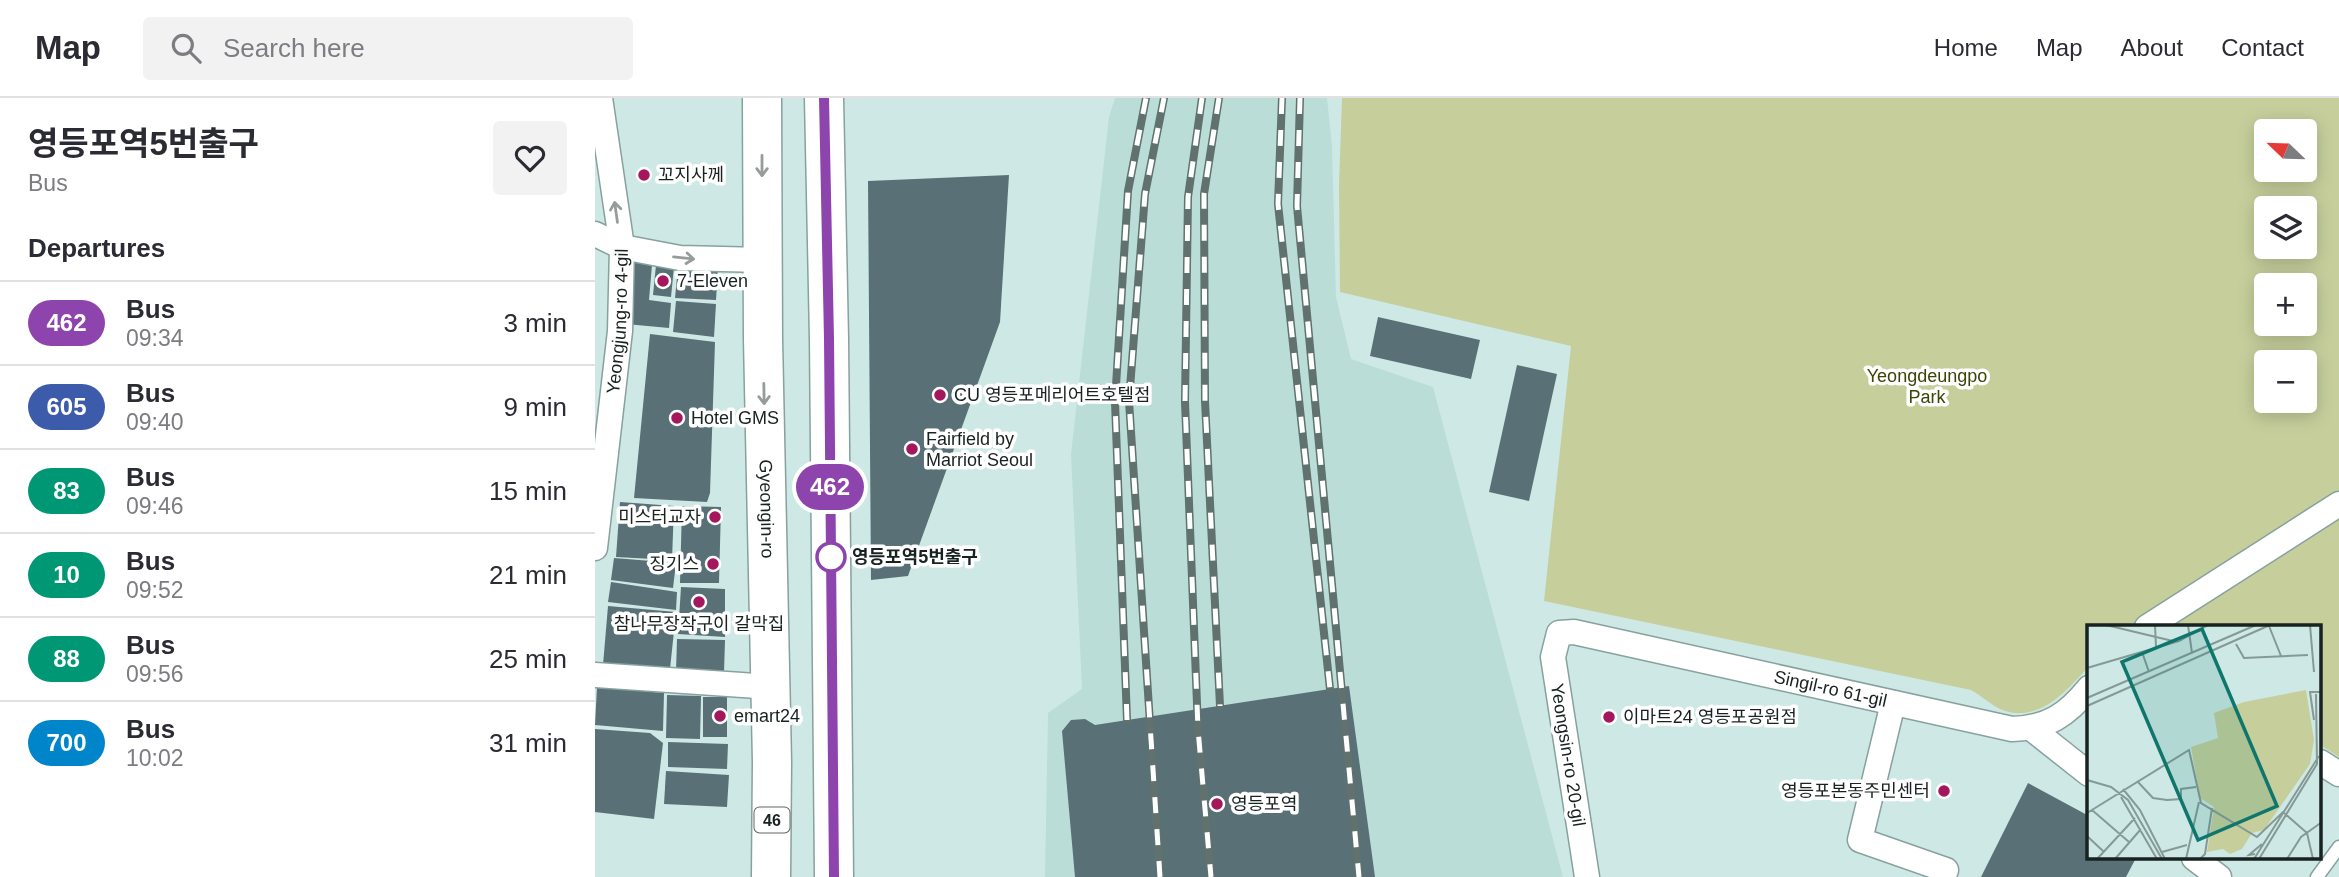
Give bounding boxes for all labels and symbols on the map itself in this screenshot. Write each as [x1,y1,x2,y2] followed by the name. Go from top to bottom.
[2254,119,2317,182] north arrow
[755,154,769,177] one-way arrow
[658,165,724,185] place label: 꼬지사께
[636,167,652,183] marker: 꼬지사께
[610,201,623,224] one-way arrow
[603,248,632,395] street label: Yeongjung-ro 4-gil
[672,251,694,264] one-way arrow
[677,271,748,291] place label: 7-Eleven
[655,273,671,289] marker: 7-Eleven
[1867,366,1987,407] park label: Yeongdeungpo Park
[757,382,771,405] one-way arrow
[954,385,1151,405] place label: CU 영등포메리어트호텔점
[932,387,948,403] marker: CU 영등포메리어트호텔점
[691,408,779,428] place label: Hotel GMS
[669,410,685,426] marker: Hotel GMS
[926,429,1033,470] place label: Fairfield by Marriot Seoul
[904,441,920,457] marker: Fairfield by Marriot Seoul
[756,459,778,559] street label: Gyeongin-ro
[790,464,870,510] line badge: 462
[618,507,701,527] place label: 미스터교자
[707,509,723,525] marker: 미스터교자
[816,542,846,572] marker: 영등포역5번출구
[852,547,978,567] place label: 영등포역5번출구
[649,554,699,574] place label: 징기스
[705,556,721,572] marker: 징기스
[691,594,707,610] marker: 참나무장작구이 갈막집
[614,614,784,634] place label: 참나무장작구이 갈막집
[2087,625,2322,860] inset map
[1772,667,1889,711] street label: Singil-ro 61-gil
[1547,682,1589,828] street label: Yeongsin-ro 20-gil
[734,706,800,726] place label: emart24
[1623,707,1797,727] place label: 이마트24 영등포공원점
[712,708,728,724] marker: emart24
[1601,709,1617,725] marker: 이마트24 영등포공원점
[1781,781,1930,801] place label: 영등포본동주민센터
[1936,783,1952,799] marker: 영등포본동주민센터
[1231,794,1297,814] place label: 영등포역
[1209,796,1225,812] marker: 영등포역
[755,807,789,832] road number: 46

